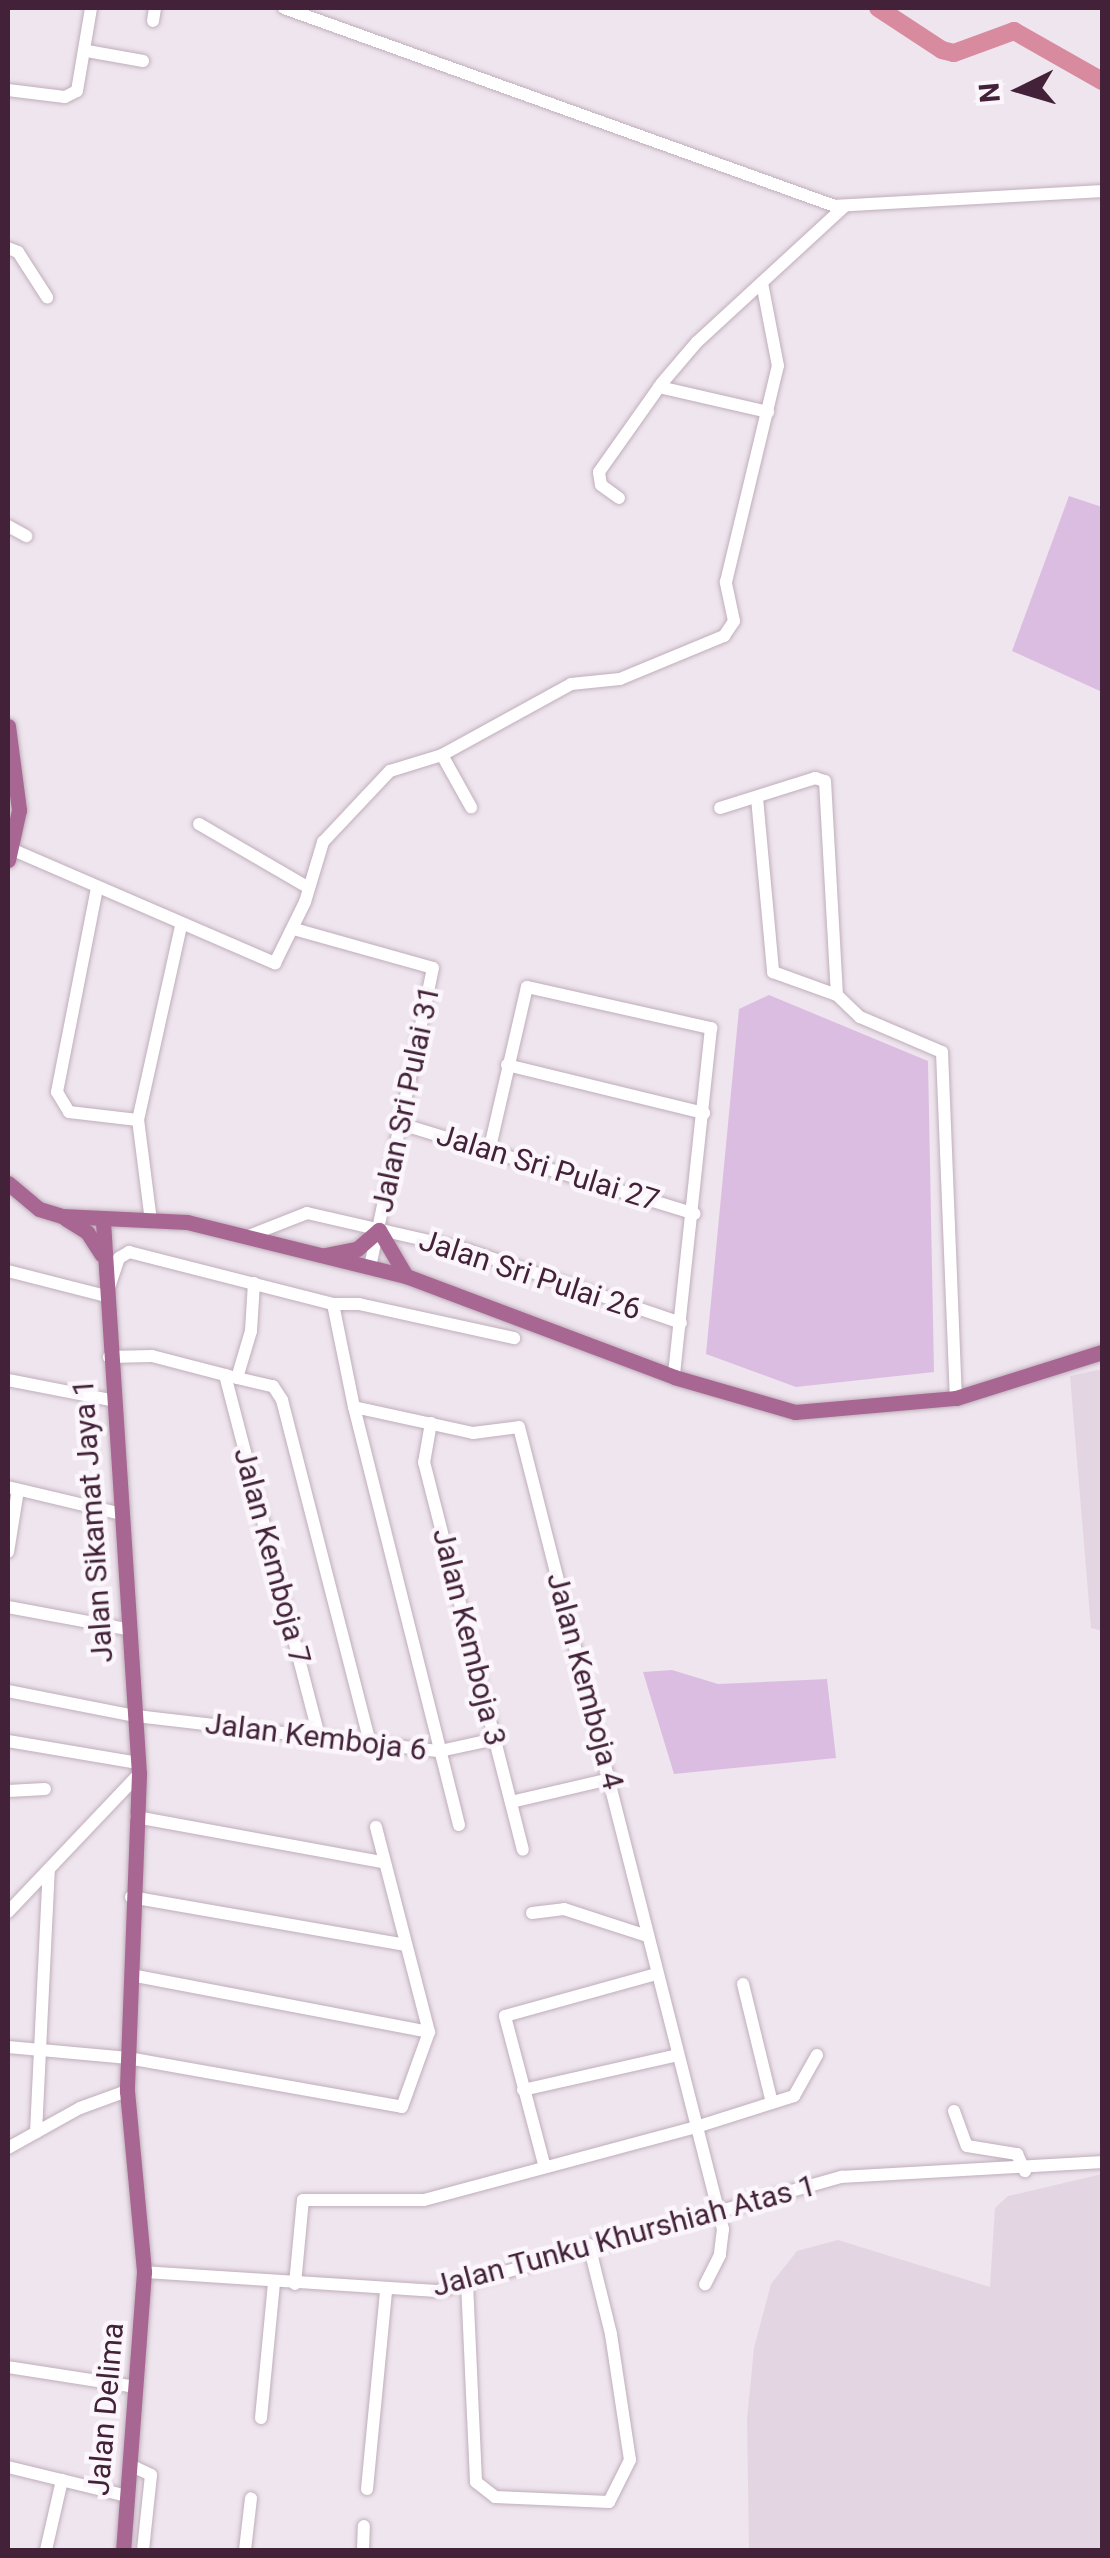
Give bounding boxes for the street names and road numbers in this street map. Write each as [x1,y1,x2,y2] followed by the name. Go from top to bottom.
[364,982,448,1216] street label: Jalan Sri Pulai 31
[432,1117,664,1219] street label: Jalan Sri Pulai 27
[415,1222,645,1328] street label: Jalan Sri Pulai 26
[65,1378,121,1664] street label: Jalan Sikamat Jaya 1
[226,1444,318,1668] street label: Jalan Kemboja 7
[425,1525,513,1749] street label: Jalan Kemboja 3
[539,1569,631,1793] street label: Jalan Kemboja 4
[203,1706,429,1768] street label: Jalan Kemboja 6
[428,2167,820,2305] street label: Jalan Tunku Khurshiah Atas 1
[81,2321,131,2497] street label: Jalan Delima

